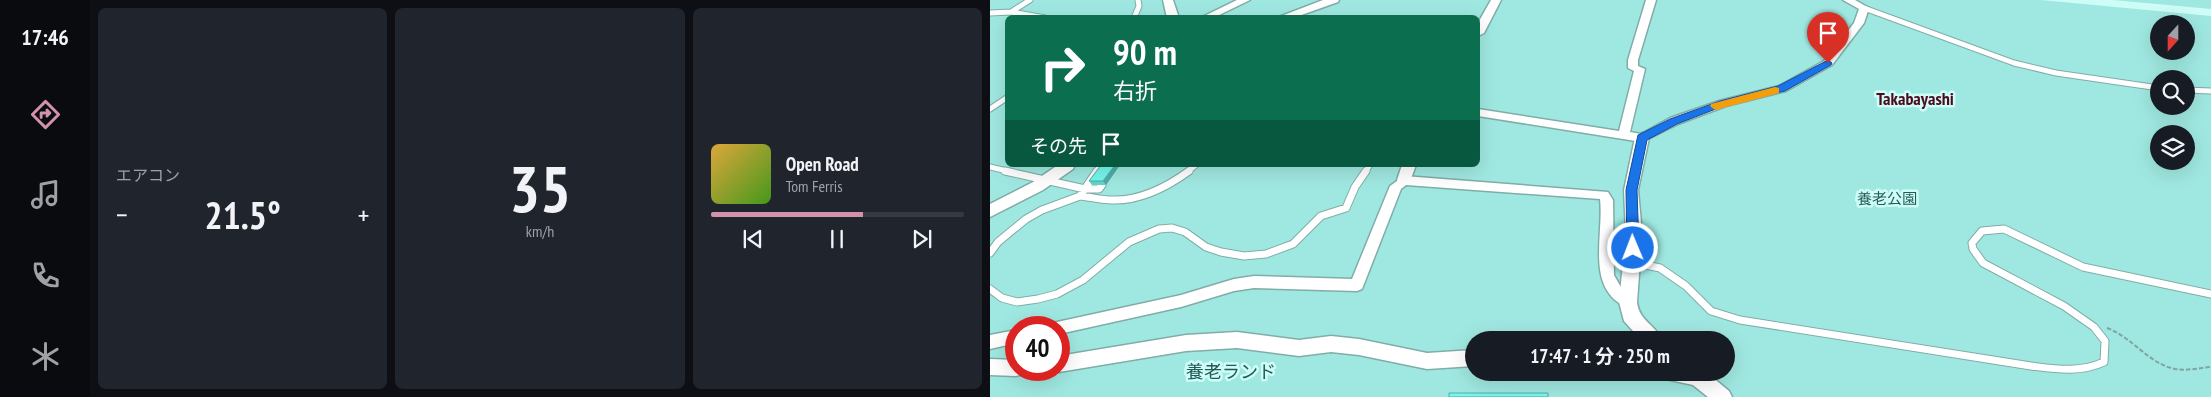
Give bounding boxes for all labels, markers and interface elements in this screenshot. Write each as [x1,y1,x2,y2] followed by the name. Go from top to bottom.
[1807,12,1849,63] pin
[2150,15,2195,60] north arrow
[2150,15,2195,170] map controls
[1814,19,1842,47] icon: arrive
[21,23,69,51] text: 17:46
[1113,29,1177,75] text: 90 m
[1030,35,1095,100] icon: right
[2150,70,2195,115] button: search
[1113,77,1157,105] text: 右折
[1876,87,1954,110] district label: Takabayashi
[28,97,63,132] icon: directions
[2150,125,2195,170] button: layers
[1097,130,1125,158] icon: arrive
[1030,134,1087,158] text: その先
[509,146,571,230] text: 35
[786,152,859,176] text: Open Road
[116,165,180,185] text: エアコン
[786,176,843,196] text: Tom Ferris
[28,177,63,212] icon: music
[1857,189,1917,208] park label: 養老公園
[204,190,281,239] text: 21.5°
[116,196,128,233] text: −
[358,196,369,233] text: +
[526,221,554,241] text: km/h
[1606,221,1658,273] position arrow
[739,225,767,253] icon: previous
[823,225,851,253] icon: pause
[908,225,936,253] icon: next
[28,258,63,293] icon: phone
[1005,316,1070,381] speed limit sign: 40
[28,339,63,374] icon: climate
[1530,344,1670,368] text: 17:47 · 1 分 · 250 m
[1186,360,1276,383] park label: 養老ランド

